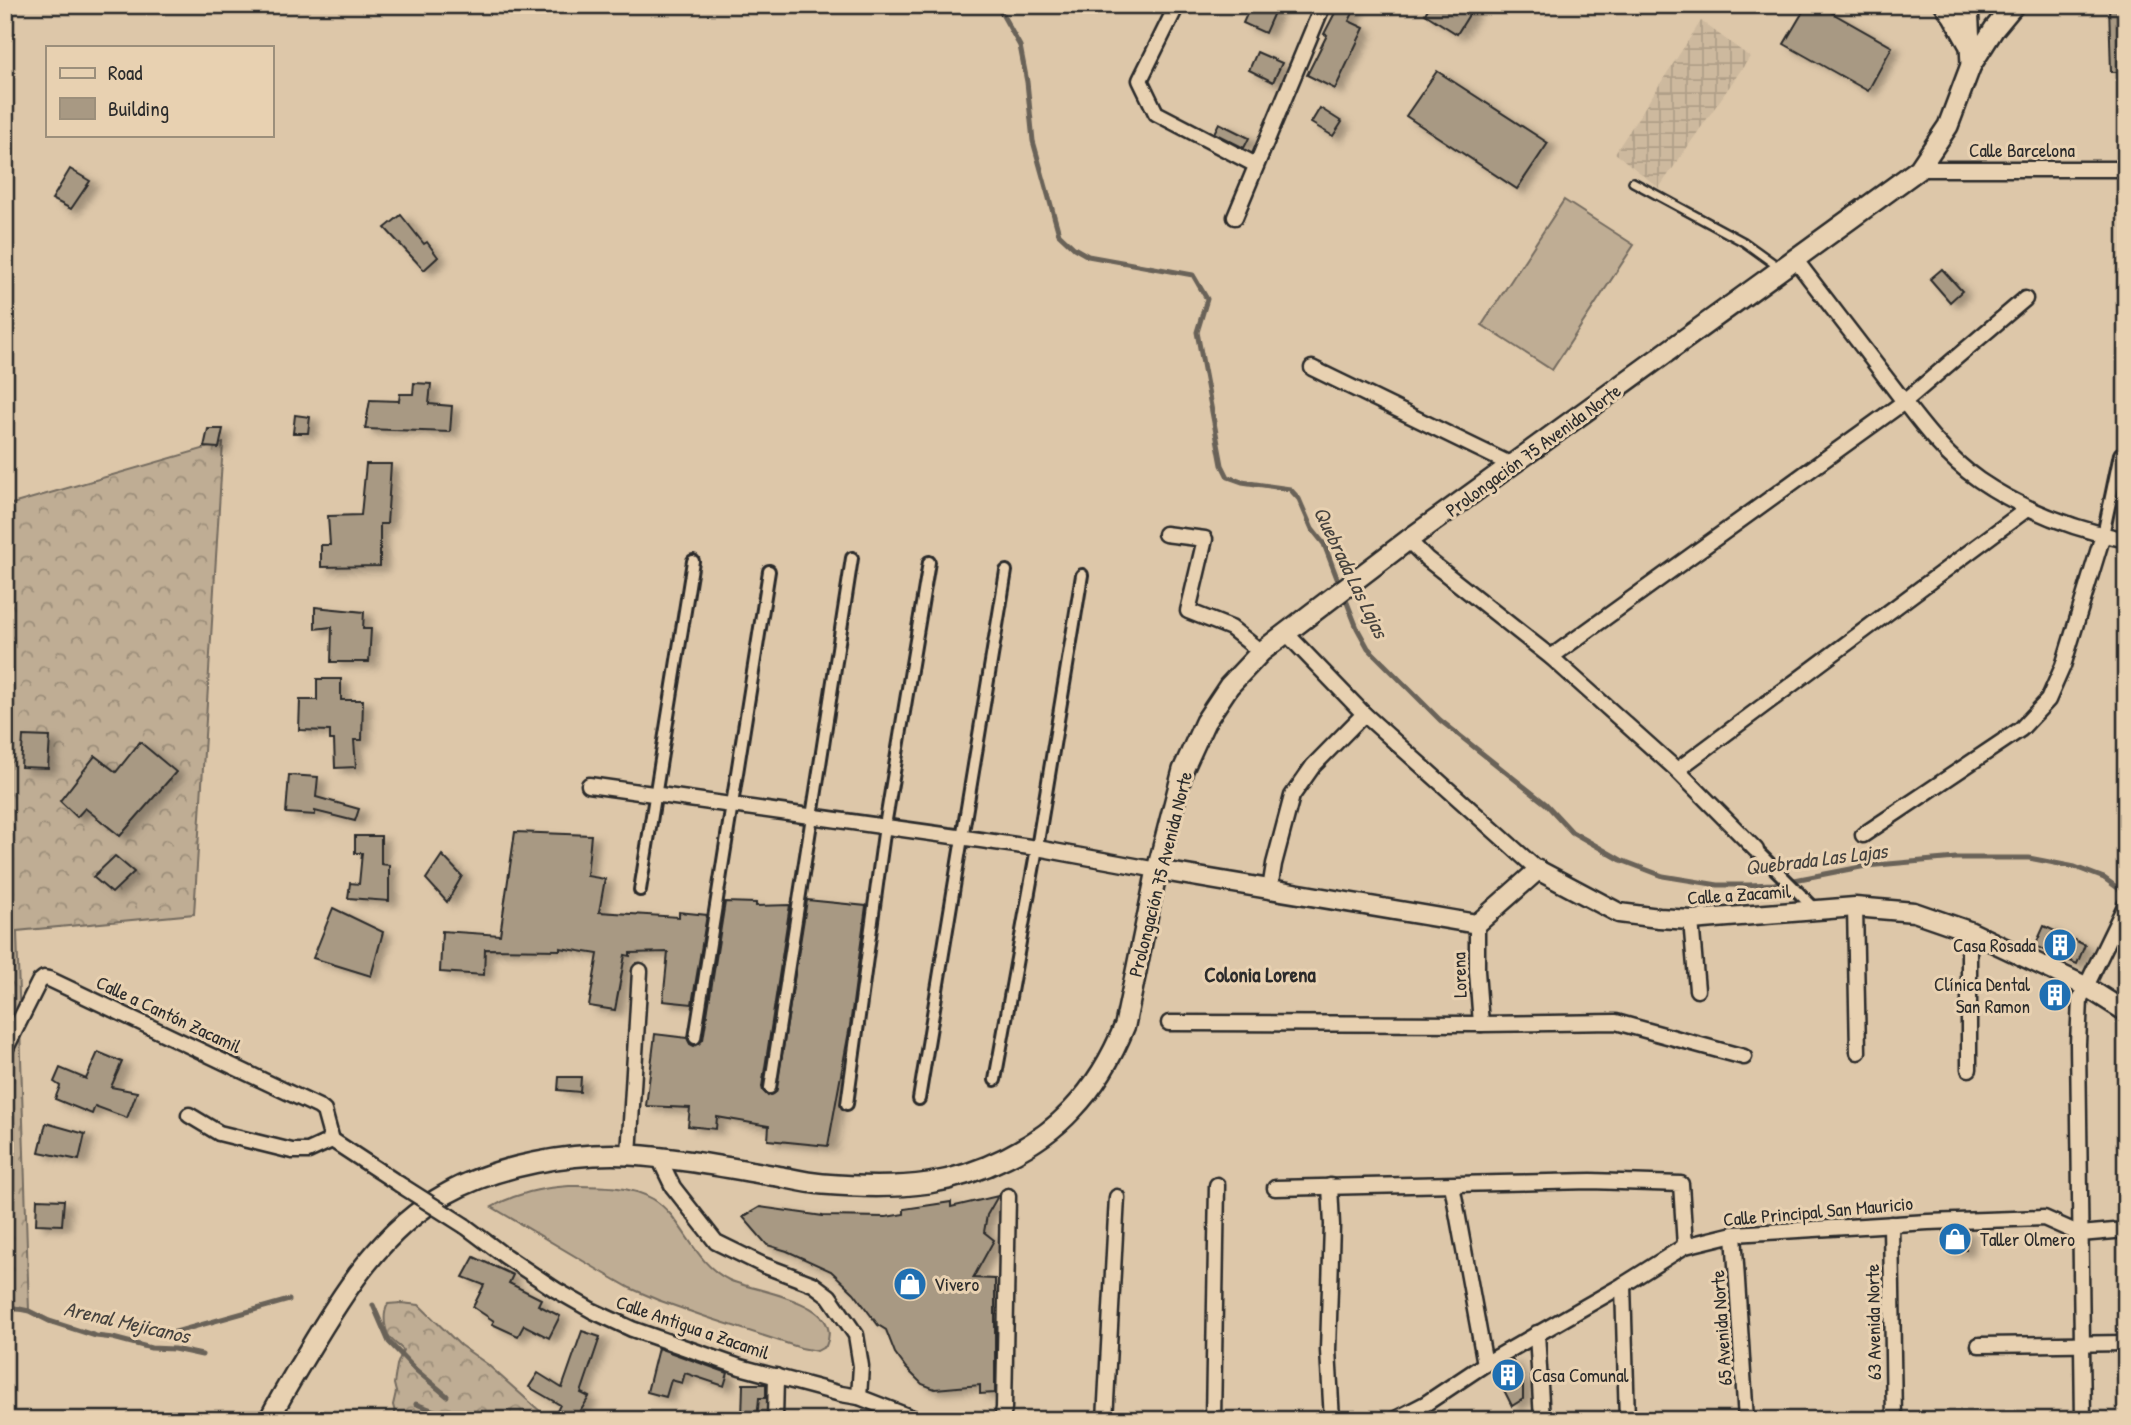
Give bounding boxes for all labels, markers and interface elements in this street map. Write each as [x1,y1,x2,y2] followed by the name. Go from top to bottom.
[46,46,273,136] legend
[108,58,142,87] text: Road
[108,94,169,123] text: Building
[1969,137,2076,163] street label: Calle Barcelona
[1440,377,1626,523] street label: Prolongación 75 Avenida Norte
[1307,501,1396,644] water label: Quebrada Las Lajas
[1122,768,1198,980] street label: Prolongación 75 Avenida Norte
[1743,836,1891,882] water label: Quebrada Las Lajas
[1686,877,1793,911] street label: Calle a Zacamil
[2041,926,2079,964] building icon: Casa Rosada
[1953,932,2037,958] place label: Casa Rosada
[1445,951,1473,998] street label: Lorena
[1204,960,1317,989] district label: Colonia Lorena
[92,969,247,1059] street label: Calle a Cantón Zacamil
[1934,971,2031,1019] place label: Clínica Dental San Ramon
[2036,976,2074,1014] building icon: Clínica Dental San Ramon
[1722,1190,1914,1232] street label: Calle Principal San Mauricio
[1936,1220,1974,1258] shop icon: Taller Olmero
[1980,1226,2075,1252] place label: Taller Olmero
[1859,1263,1887,1380] street label: 63 Avenida Norte
[891,1265,929,1303] shop icon: Vivero
[1704,1269,1738,1387] street label: 65 Avenida Norte
[934,1271,979,1297] place label: Vivero
[613,1289,774,1366] street label: Calle Antigua a Zacamil
[62,1294,194,1351] water label: Arenal Mejicanos
[1489,1356,1527,1394] building icon: Casa Comunal
[1532,1362,1630,1388] place label: Casa Comunal

